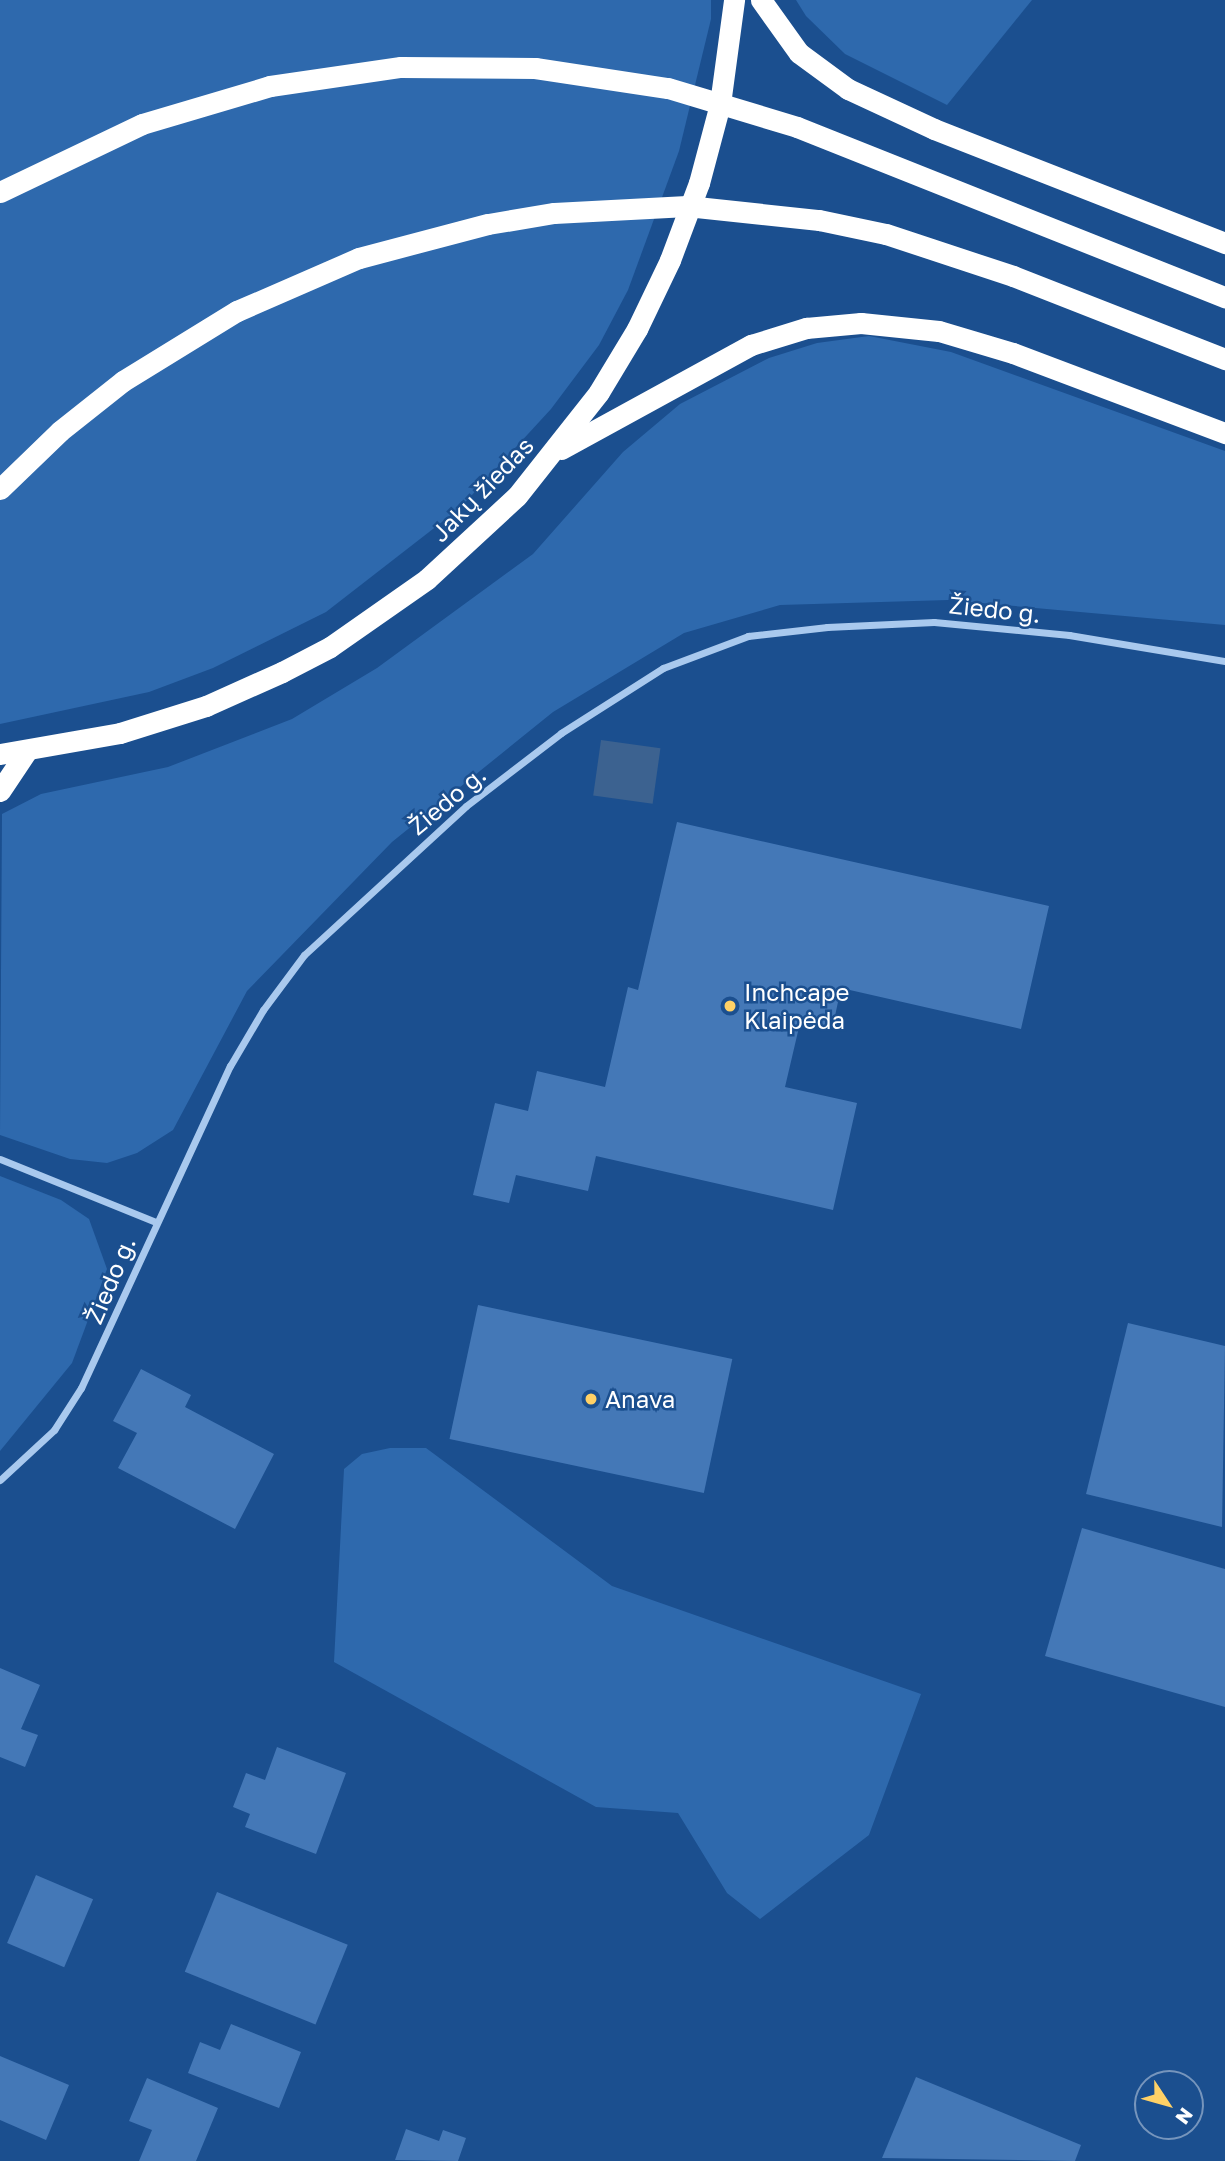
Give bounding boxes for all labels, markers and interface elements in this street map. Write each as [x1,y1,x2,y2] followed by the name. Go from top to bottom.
[425,431,539,547] street label: Jakų žiedas
[948,590,1042,628] street label: Žiedo g.
[403,759,491,841] street label: Žiedo g.
[744,978,849,1034] place label: Inchcape Klaipėda
[722,998,738,1014] marker: Inchcape Klaipėda
[79,1232,141,1328] street label: Žiedo g.
[605,1385,675,1413] place label: Anava
[583,1391,599,1407] marker: Anava
[1134,2070,1204,2140] north arrow
[1171,2104,1198,2129] text: N

